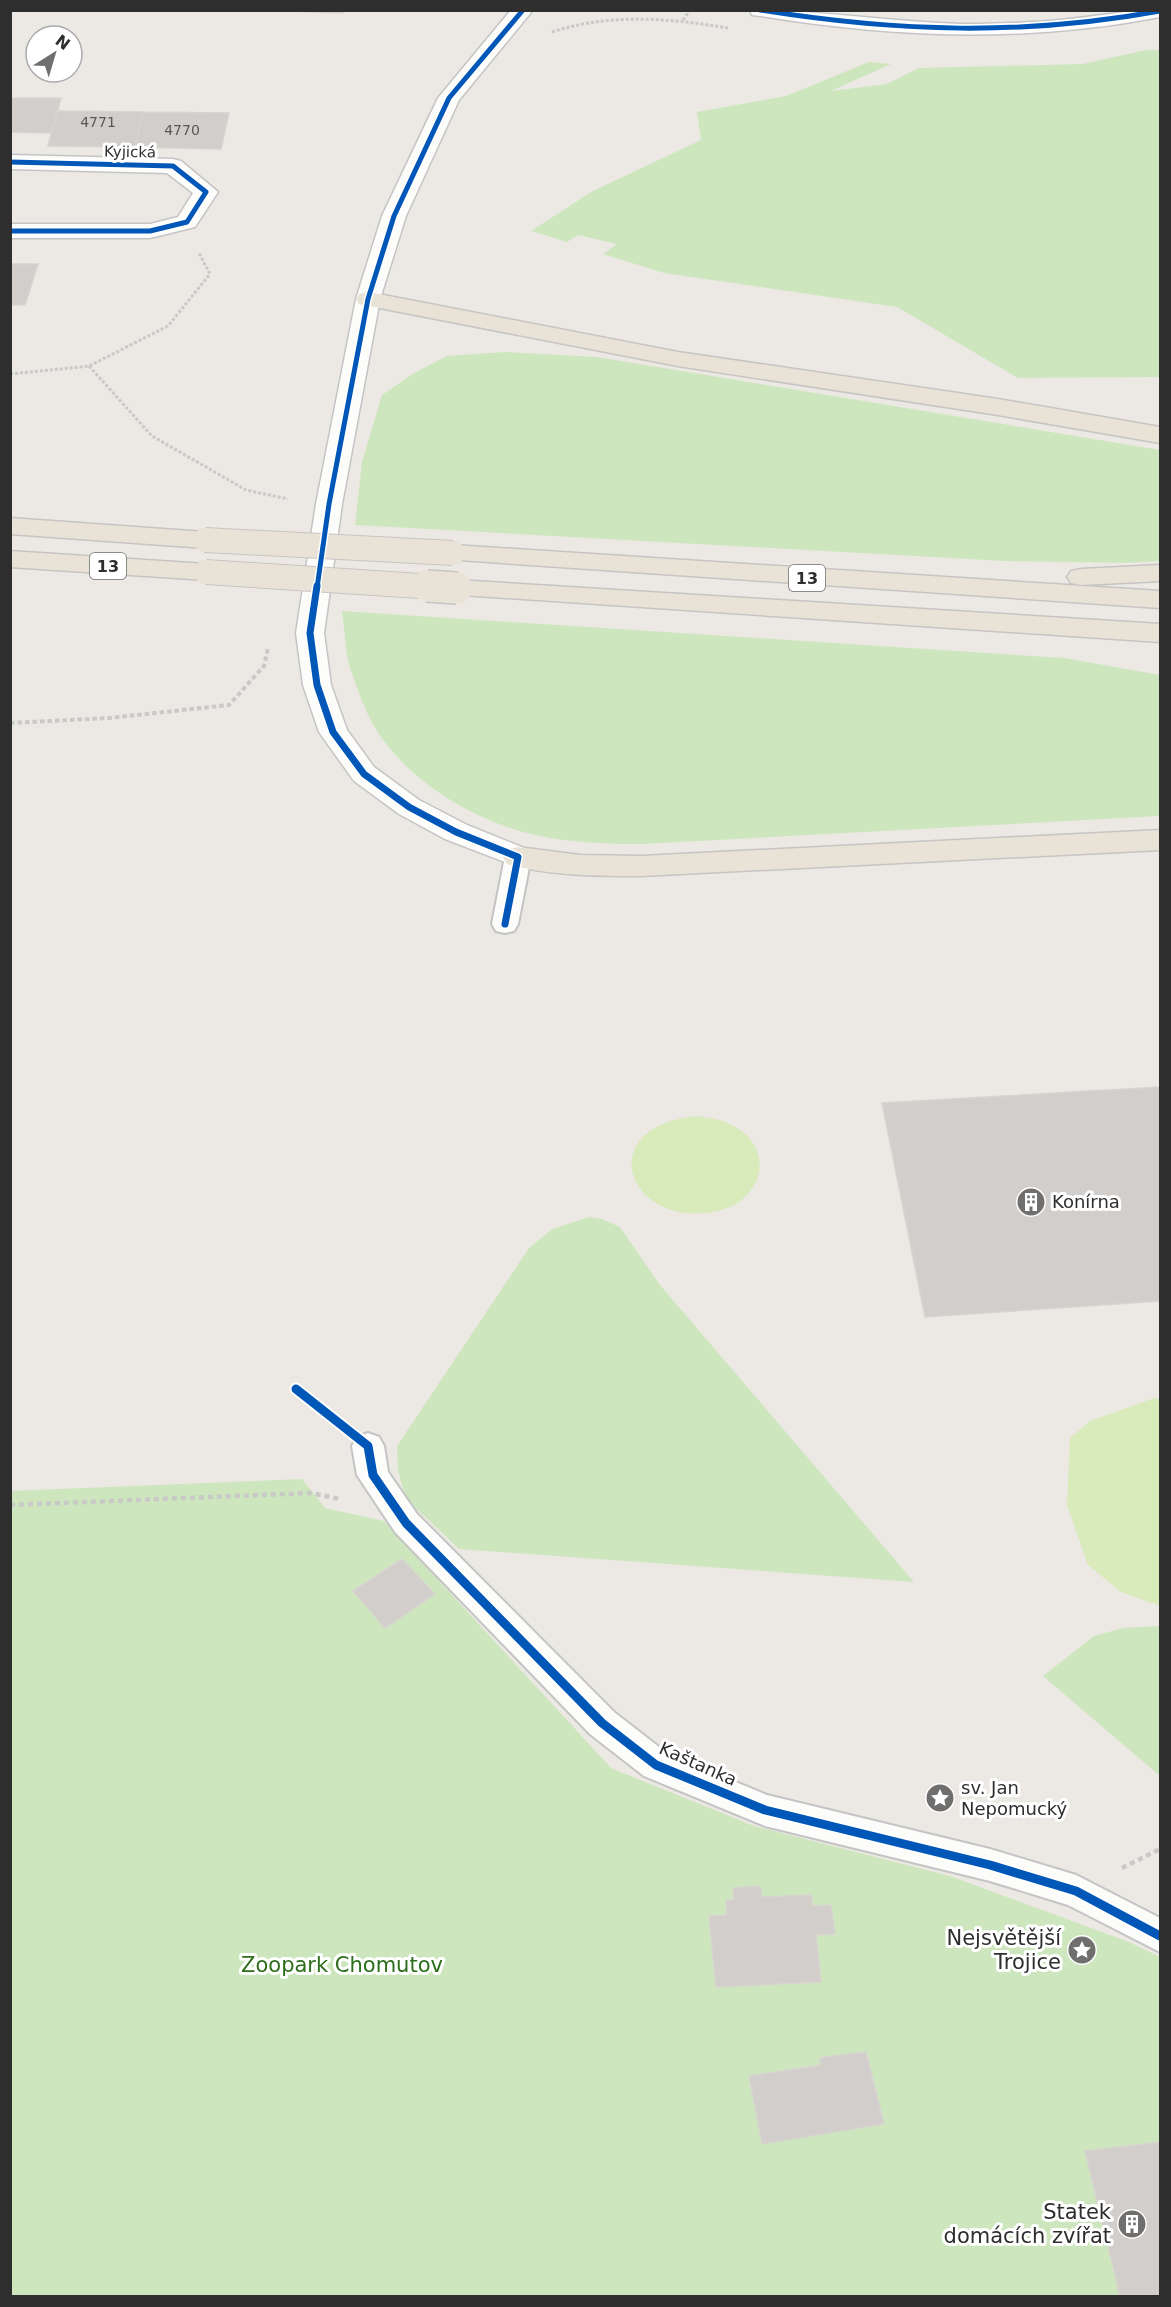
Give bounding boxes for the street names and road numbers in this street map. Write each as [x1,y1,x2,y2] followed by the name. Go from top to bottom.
[104,143,156,161] street label: Kyjická
[90,553,126,579] road number: 13
[789,565,825,591] road number: 13
[656,1737,740,1790] street label: Kaštanka

